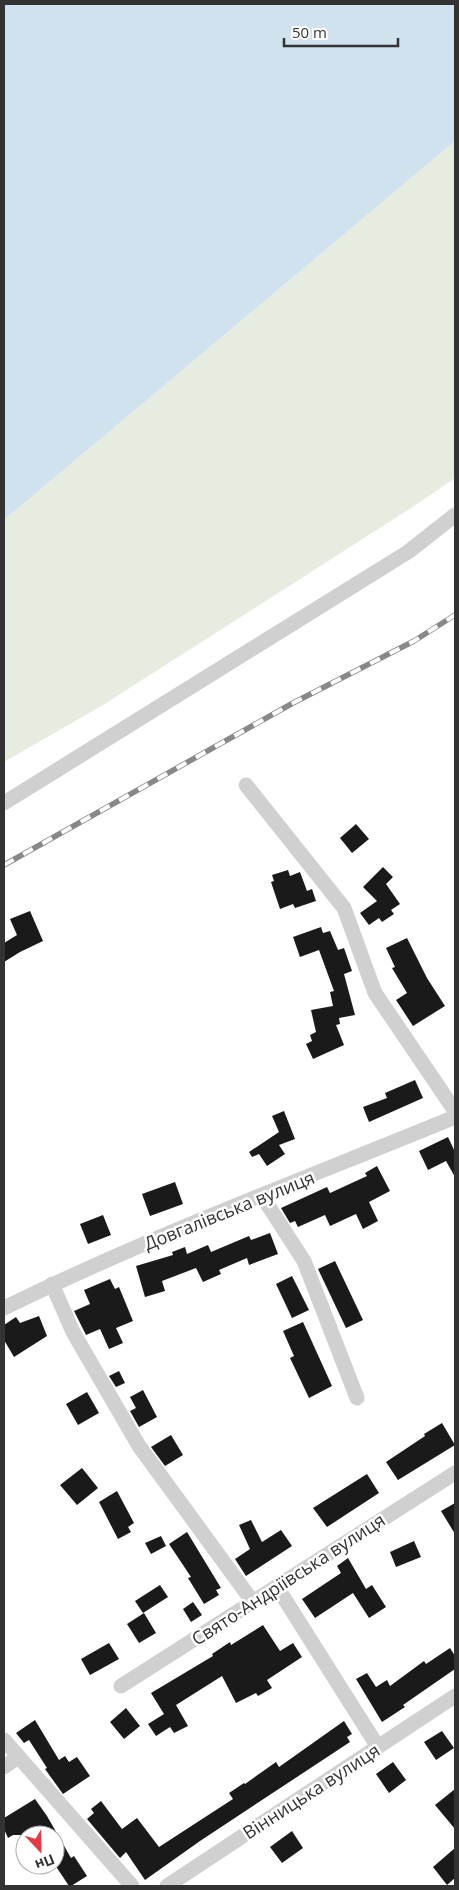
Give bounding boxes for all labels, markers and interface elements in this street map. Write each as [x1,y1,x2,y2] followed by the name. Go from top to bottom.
[284,15,398,47] scale bar
[292,22,327,42] text: 50 m
[140,1165,318,1255] street label: Довгалівська вулиця
[187,1507,389,1651] street label: Свято-Андріївська вулиця
[238,1738,384,1844] street label: Вінницька вулиця
[15,1825,65,1875] north arrow
[32,1850,58,1875] text: Пн

